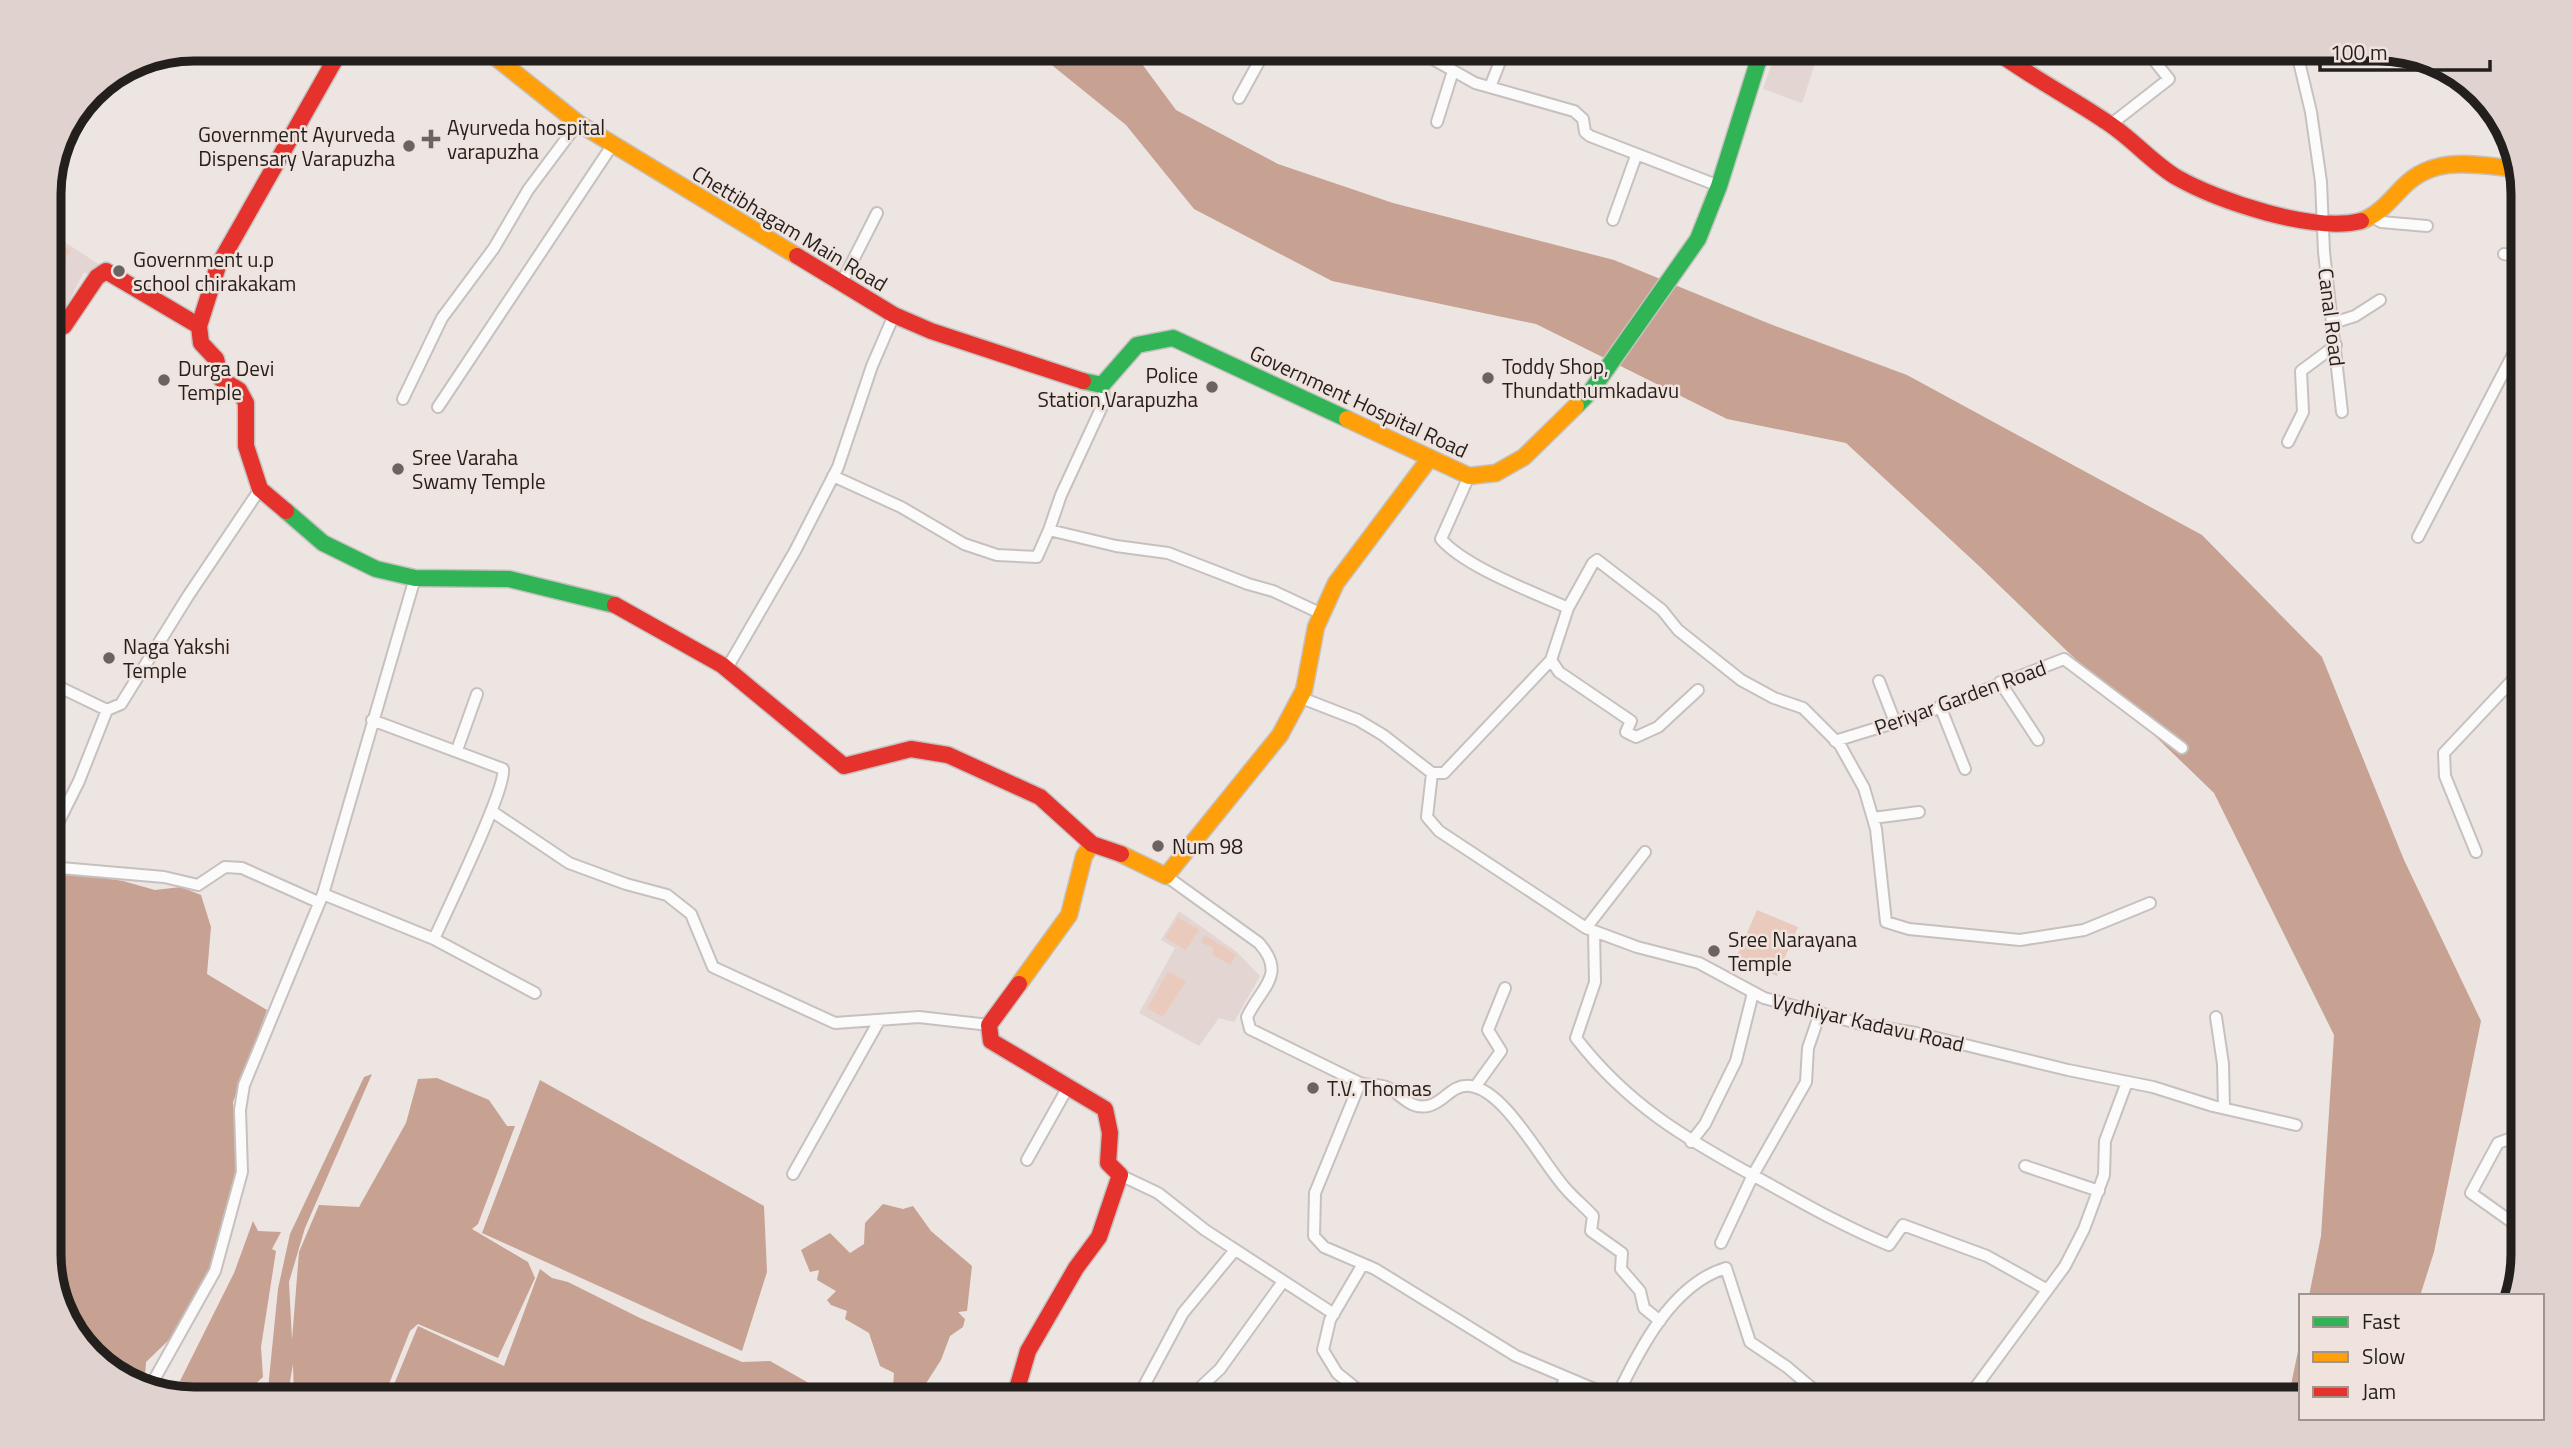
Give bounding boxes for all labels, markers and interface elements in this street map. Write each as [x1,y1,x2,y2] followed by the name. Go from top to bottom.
[2320,28,2490,72] scale bar
[2330,36,2387,68] text: 100 m
[447,111,605,167] place label: Ayurveda hospital varapuzha
[198,118,395,174] place label: Government Ayurveda Dispensary Varapuzha
[421,129,441,149] marker: Ayurveda hospital varapuzha
[401,138,417,154] marker: Government Ayurveda Dispensary Varapuzha
[686,157,894,299] street label: Chettibhagam Main Road
[133,243,296,299] place label: Government u.p school chirakakam
[111,263,127,279] marker: Government u.p school chirakakam
[2310,266,2354,368] street label: Canal Road
[1245,336,1473,466] street label: Government Hospital Road
[1502,350,1679,406] place label: Toddy Shop, Thundathumkadavu
[178,352,274,408] place label: Durga Devi Temple
[1037,359,1198,415] place label: Police Station,Varapuzha
[1480,370,1496,386] marker: Toddy Shop, Thundathumkadavu
[156,372,172,388] marker: Durga Devi Temple
[1204,379,1220,395] marker: Police Station,Varapuzha
[412,441,546,497] place label: Sree Varaha Swamy Temple
[390,461,406,477] marker: Sree Varaha Swamy Temple
[123,630,230,686] place label: Naga Yakshi Temple
[101,650,117,666] marker: Naga Yakshi Temple
[1870,651,2050,743] street label: Periyar Garden Road
[1172,830,1243,862] place label: Num 98
[1150,838,1166,854] marker: Num 98
[1728,923,1857,979] place label: Sree Narayana Temple
[1706,943,1722,959] marker: Sree Narayana Temple
[1769,984,1967,1060] street label: Vydhiyar Kadavu Road
[1327,1072,1432,1104] place label: T.V. Thomas
[1305,1080,1321,1096] marker: T.V. Thomas
[2299,1294,2544,1420] legend
[2362,1305,2401,1337] text: Fast
[2362,1340,2405,1372] text: Slow
[2362,1375,2396,1407] text: Jam

